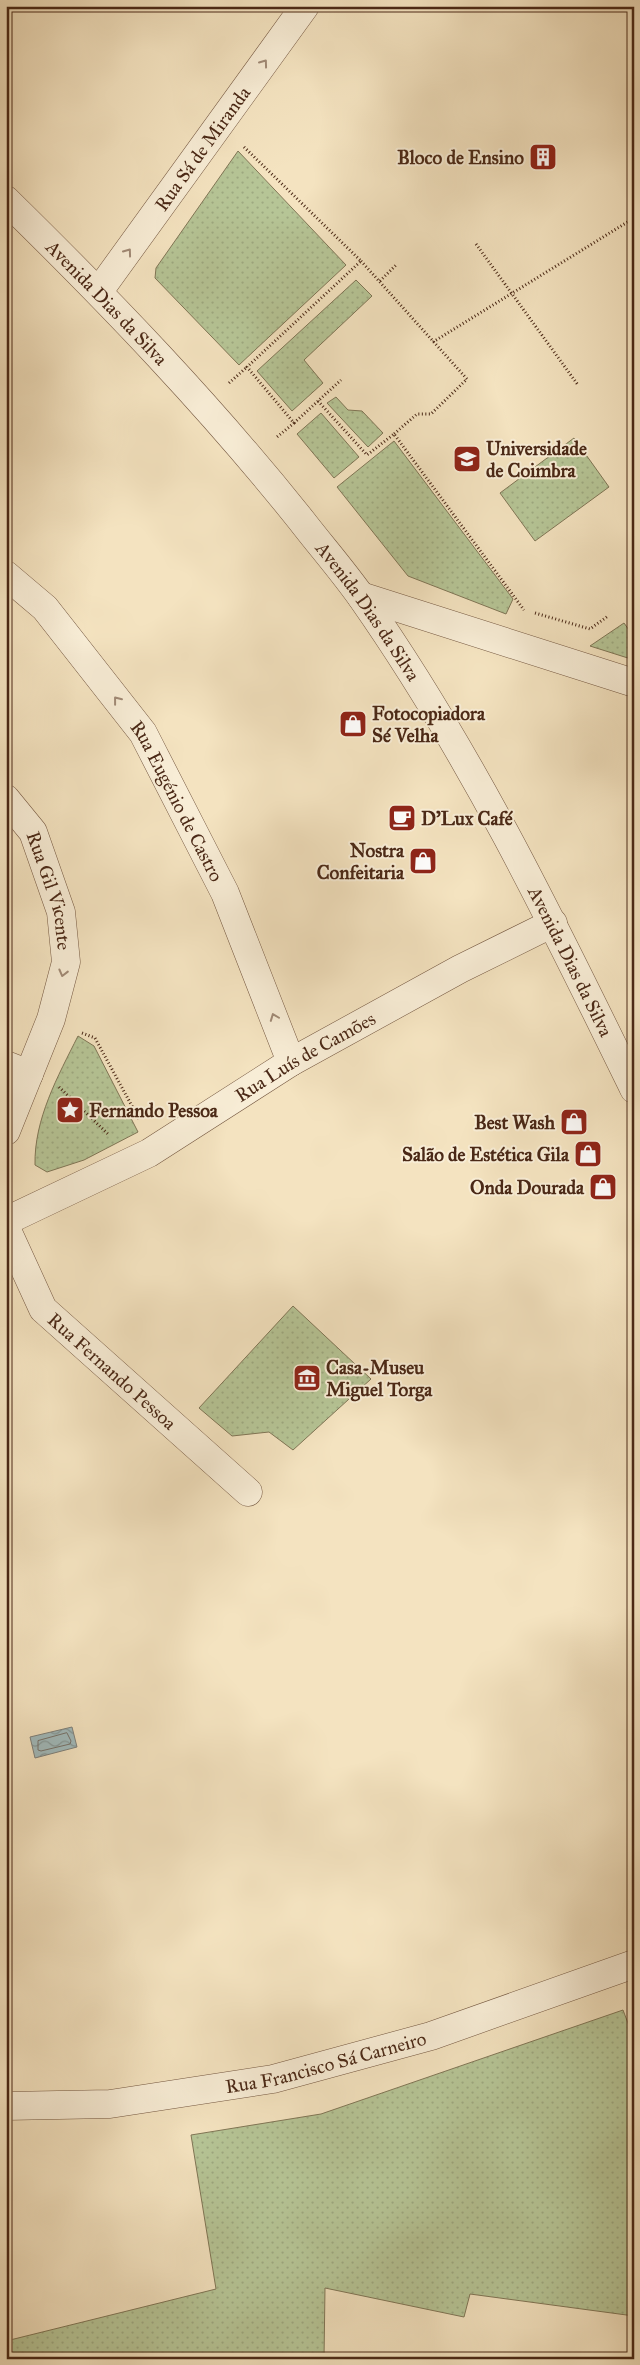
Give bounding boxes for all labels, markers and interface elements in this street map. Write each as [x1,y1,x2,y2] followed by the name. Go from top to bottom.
[258,59,267,69] one-way arrow
[149,81,255,215] street label: Rua Sá de Miranda
[528,142,558,172] building icon: Bloco de Ensino
[397,146,524,169] place label: Bloco de Ensino
[41,234,173,371] street label: Avenida Dias da Silva
[122,248,131,258] one-way arrow
[486,437,587,482] place label: Universidade de Coimbra
[452,444,482,474] school or university icon: Universidade de Coimbra
[311,536,426,686] street label: Avenida Dias da Silva
[115,697,123,706] one-way arrow
[372,702,486,747] place label: Fotocopiadora Sé Velha
[338,709,368,739] shop icon: Fotocopiadora Sé Velha
[126,716,229,885] street label: Rua Eugénio de Castro
[387,803,417,833] cafe icon: D'Lux Café
[421,807,514,830] place label: D'Lux Café
[22,828,76,951] street label: Rua Gil Vicente
[317,839,405,884] place label: Nostra Confeitaria
[408,846,438,876] shop icon: Nostra Confeitaria
[523,881,618,1041] street label: Avenida Dias da Silva
[59,968,69,976] one-way arrow
[231,1006,379,1106] street label: Rua Luís de Camões
[269,1013,280,1022] one-way arrow
[55,1095,85,1125] place icon: Fernando Pessoa
[89,1099,219,1122] place label: Fernando Pessoa
[559,1107,589,1137] shop icon: Best Wash
[474,1111,555,1134] place label: Best Wash
[573,1139,603,1169] shop icon: Salão de Estética Gila
[402,1143,570,1166] place label: Salão de Estética Gila
[588,1172,618,1202] shop icon: Onda Dourada
[470,1176,585,1199] place label: Onda Dourada
[43,1308,182,1435] street label: Rua Fernando Pessoa
[326,1356,433,1402] place label: Casa-Museu Miguel Torga
[292,1363,322,1393] museum icon: Casa-Museu Miguel Torga
[224,2026,429,2098] street label: Rua Francisco Sá Carneiro

